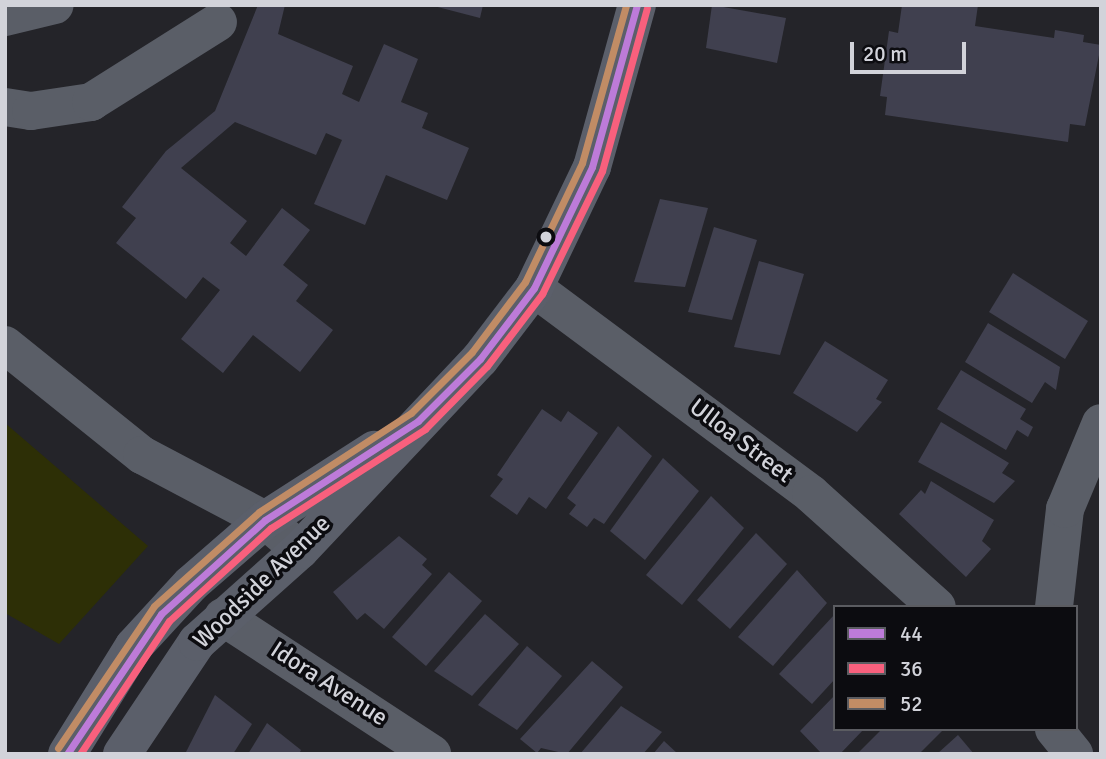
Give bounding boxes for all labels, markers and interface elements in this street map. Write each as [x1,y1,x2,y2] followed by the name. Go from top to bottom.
[854,28,970,72] scale bar
[863,41,907,67] text: 20 m
[539,230,553,244] unlabelled marker
[684,393,798,489] street label: Ulloa Street
[188,509,336,655] street label: Woodside Avenue
[833,605,1078,731] legend
[900,621,923,647] text: 44
[265,636,393,732] street label: Idora Avenue
[900,656,923,682] text: 36
[900,691,923,717] text: 52

